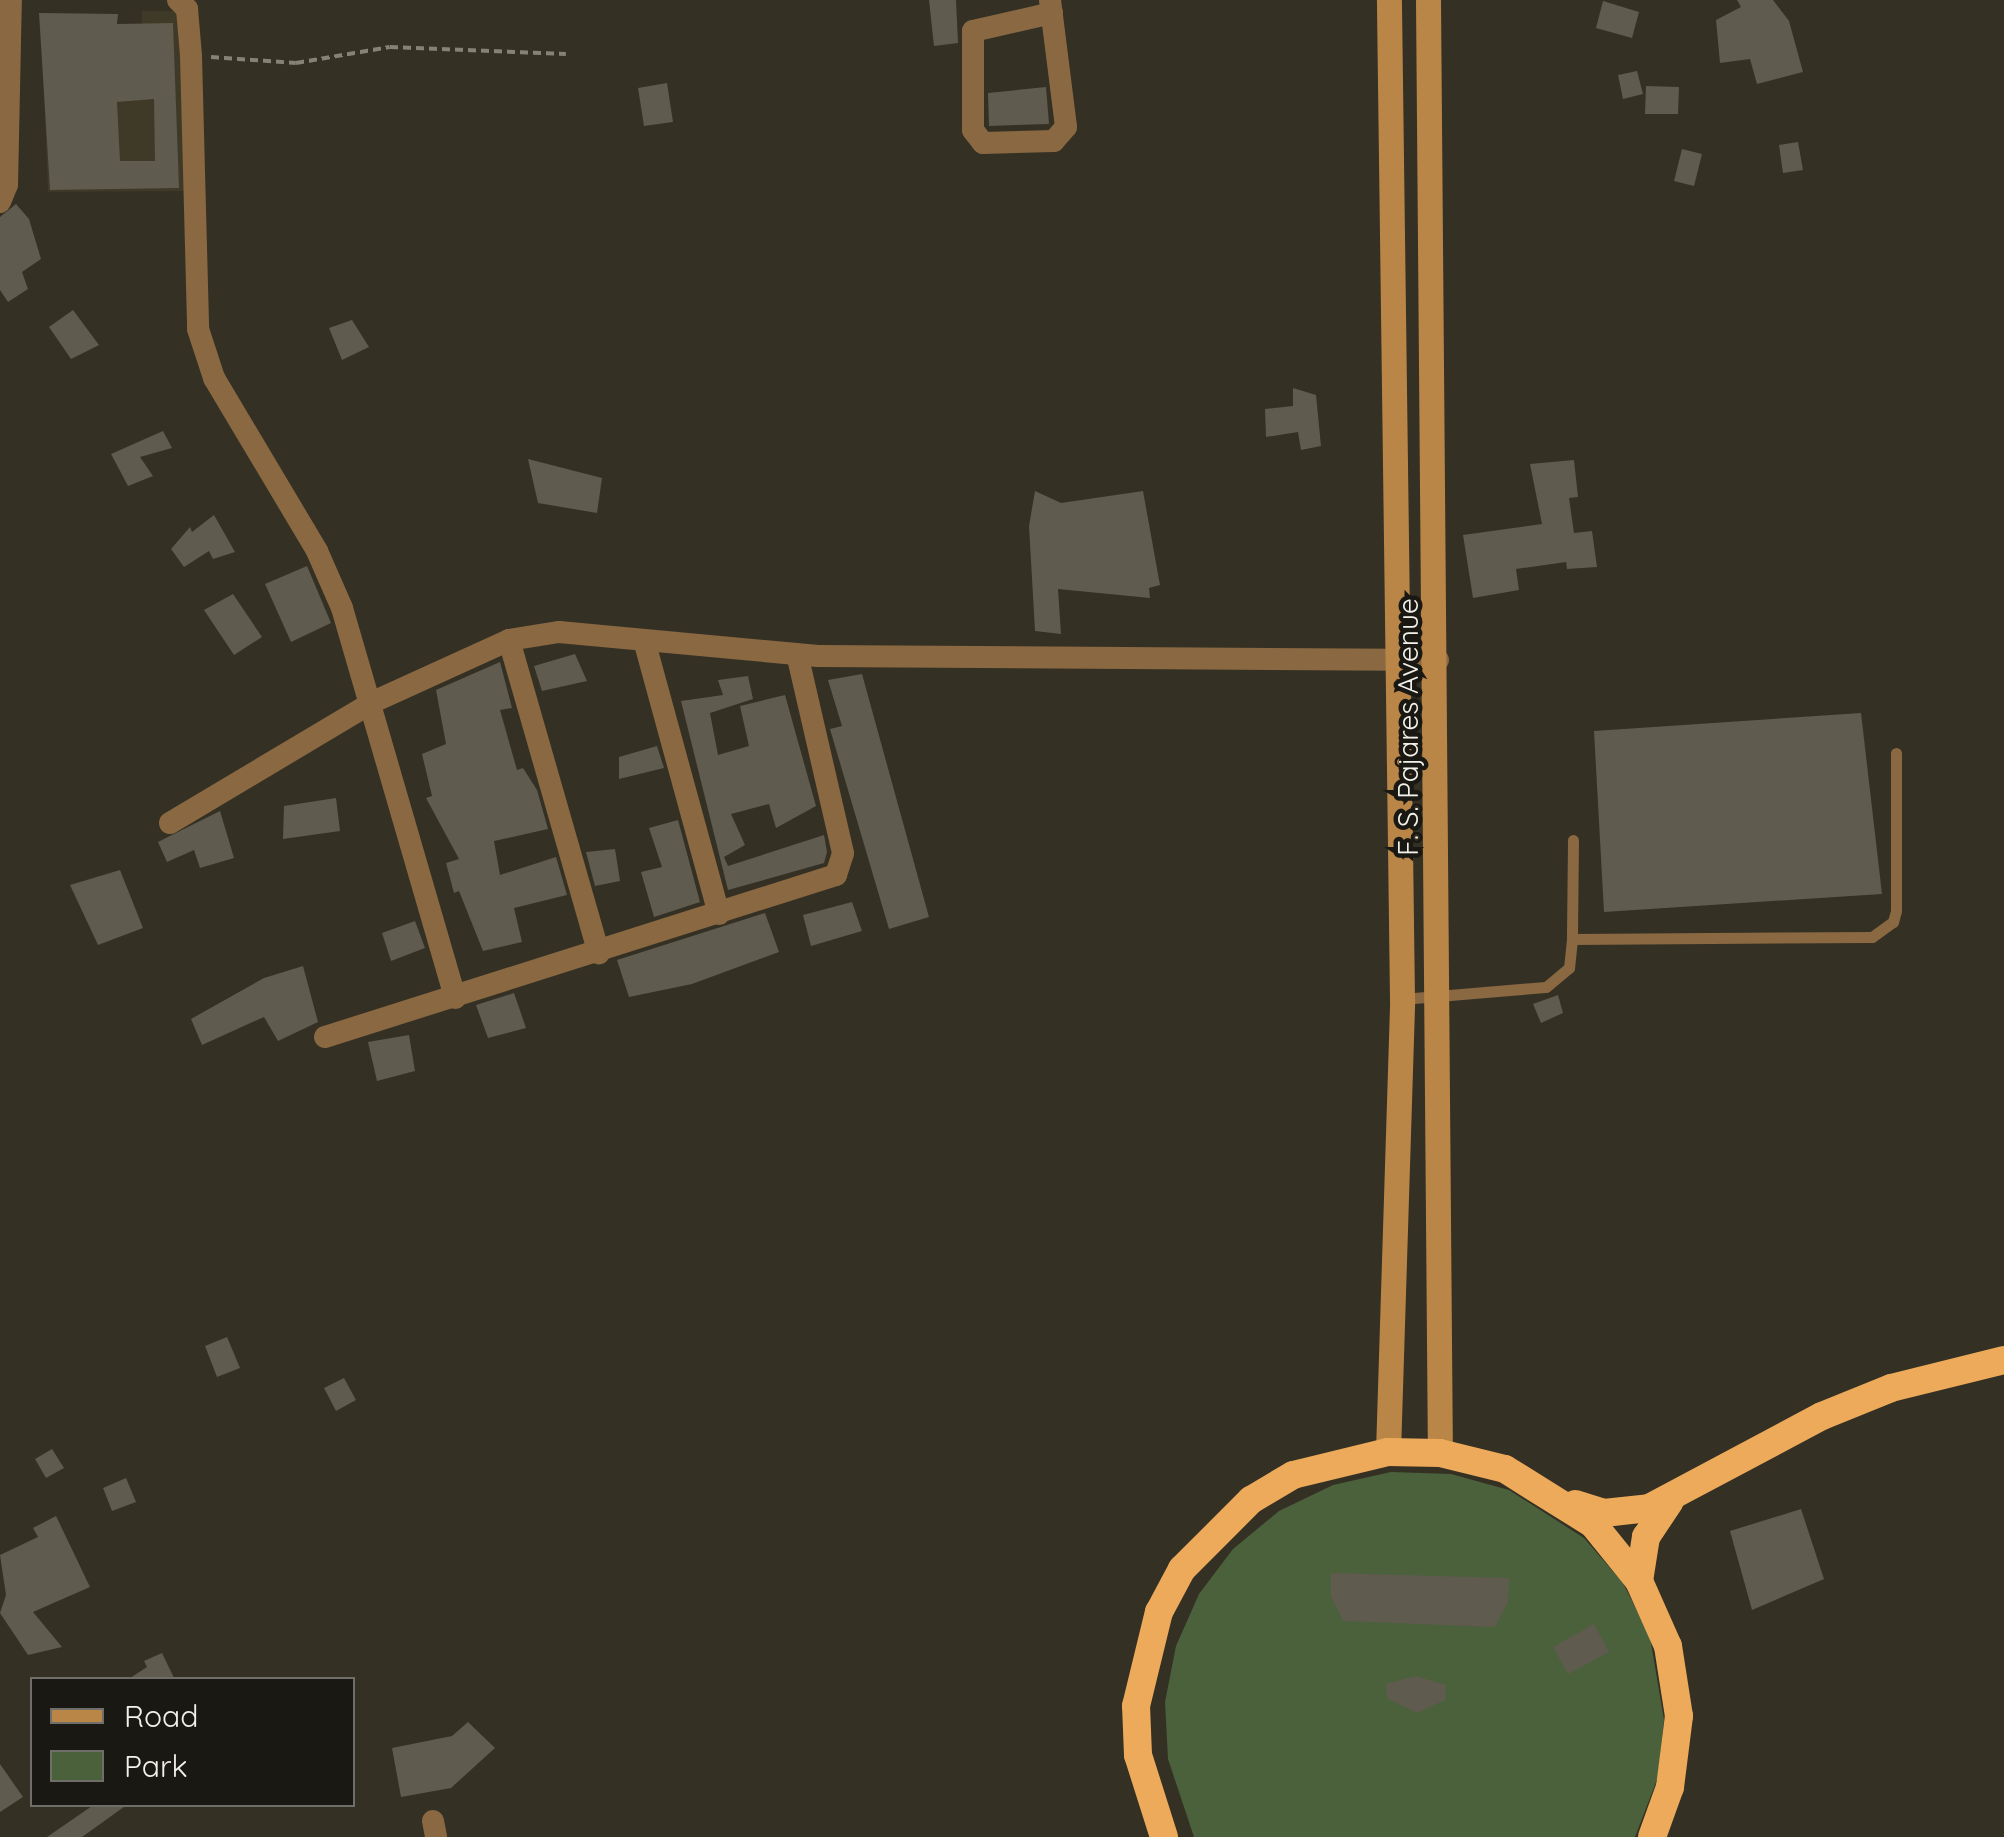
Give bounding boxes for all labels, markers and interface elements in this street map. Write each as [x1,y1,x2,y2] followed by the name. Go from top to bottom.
[1391,598,1425,856] street label: F. S. Pajares Avenue
[30,1677,355,1807] legend
[124,1697,198,1735] text: Road
[124,1747,188,1785] text: Park

